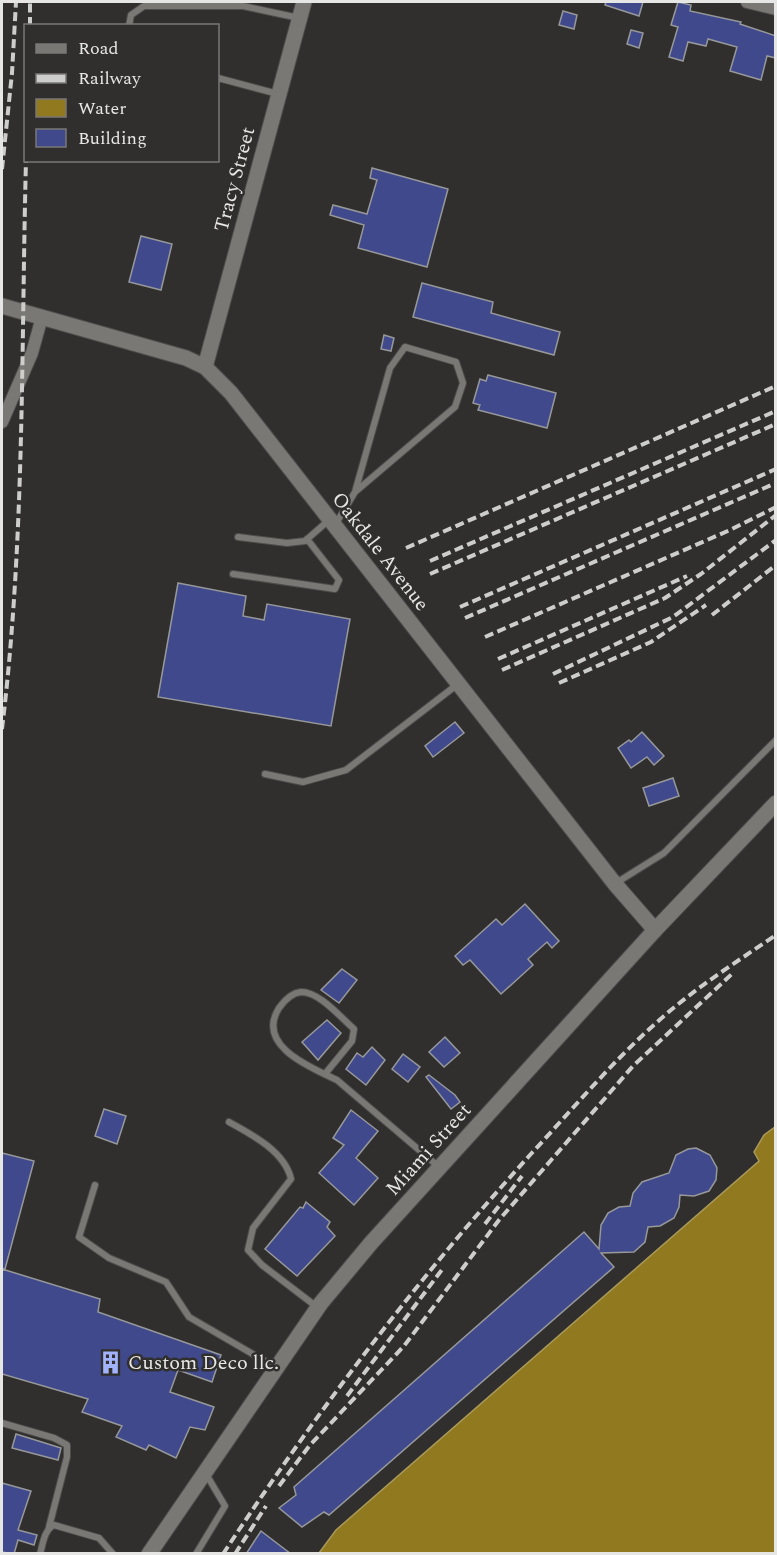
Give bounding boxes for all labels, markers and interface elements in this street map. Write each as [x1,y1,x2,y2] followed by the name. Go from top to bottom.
[24,24,219,162] legend
[78,35,119,62] text: Road
[78,65,142,92] text: Railway
[78,95,126,122] text: Water
[207,123,263,235] street label: Tracy Street
[78,125,147,152] text: Building
[324,486,436,618] street label: Oakdale Avenue
[379,1097,479,1203] street label: Miami Street
[128,1348,279,1378] place label: Custom Deco llc.
[97,1349,123,1375] building icon: Custom Deco llc.

